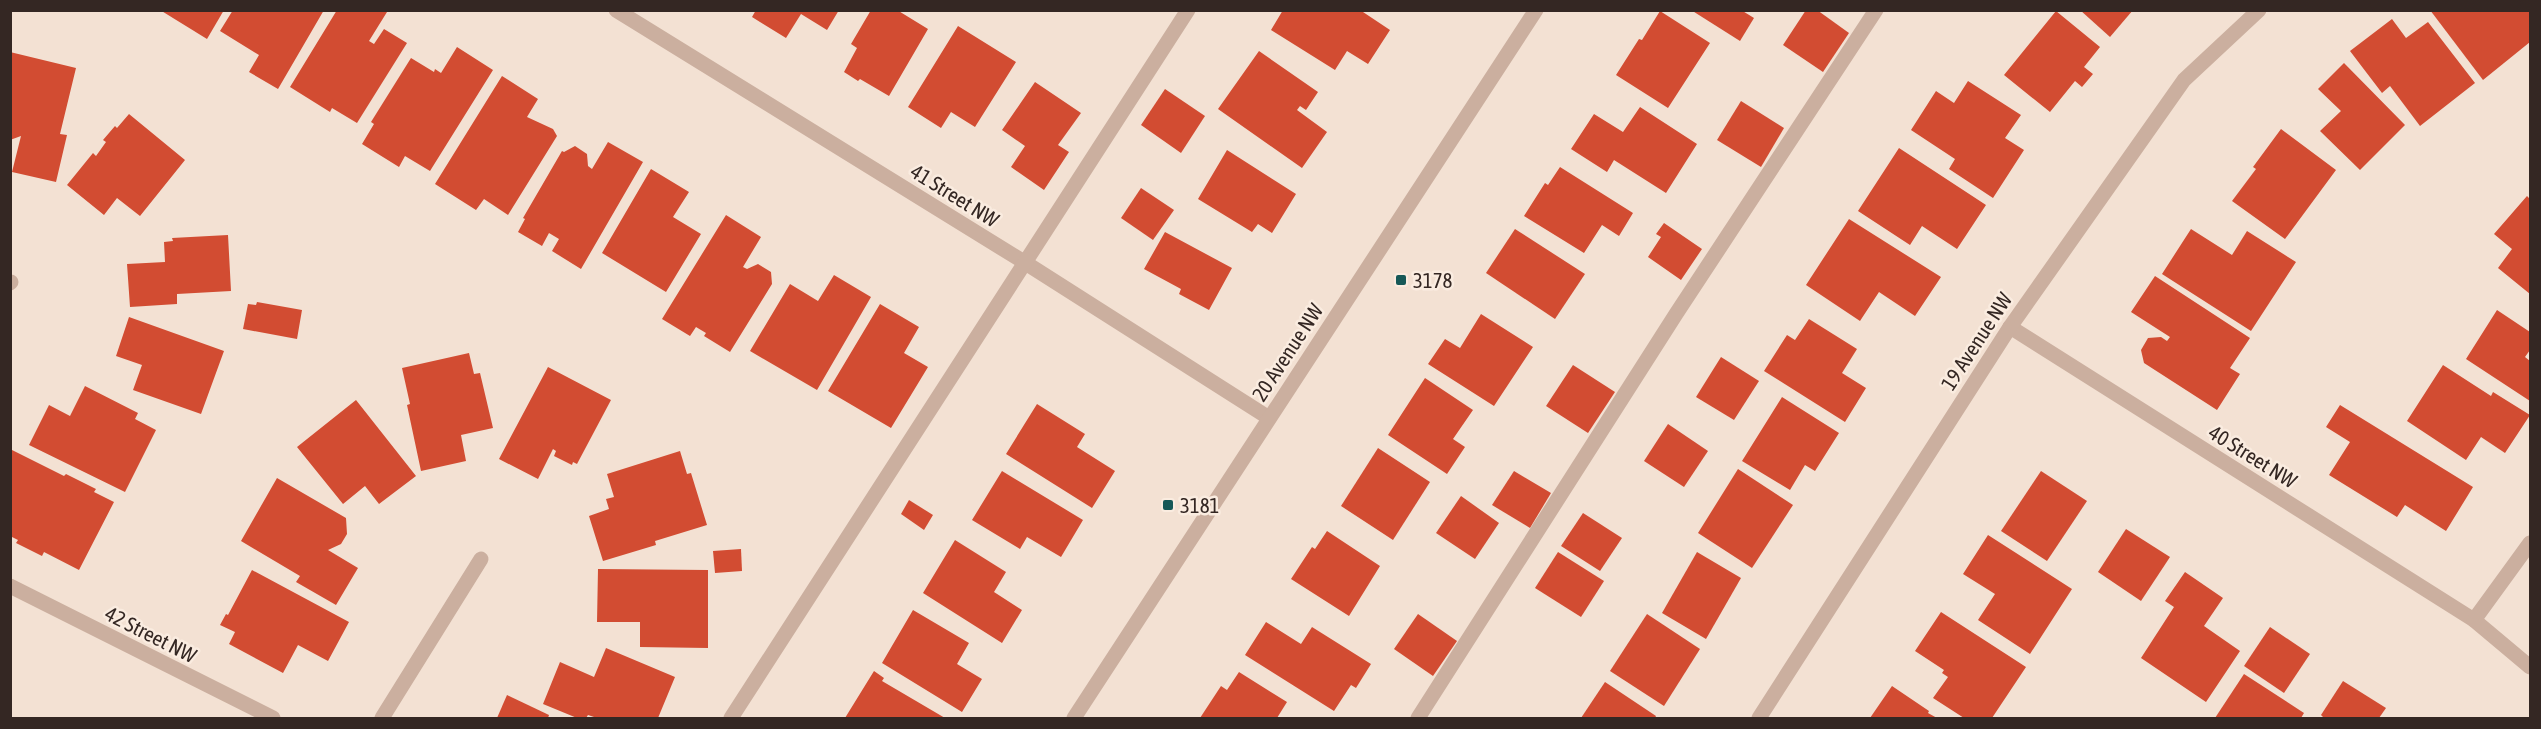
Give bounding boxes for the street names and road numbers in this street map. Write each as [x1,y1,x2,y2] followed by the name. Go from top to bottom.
[907,159,1004,232] street label: 41 Street NW
[1936,287,2017,394] street label: 19 Avenue NW
[1247,298,1328,405] street label: 20 Avenue NW
[2205,420,2302,493] street label: 40 Street NW
[101,601,201,668] street label: 42 Street NW

